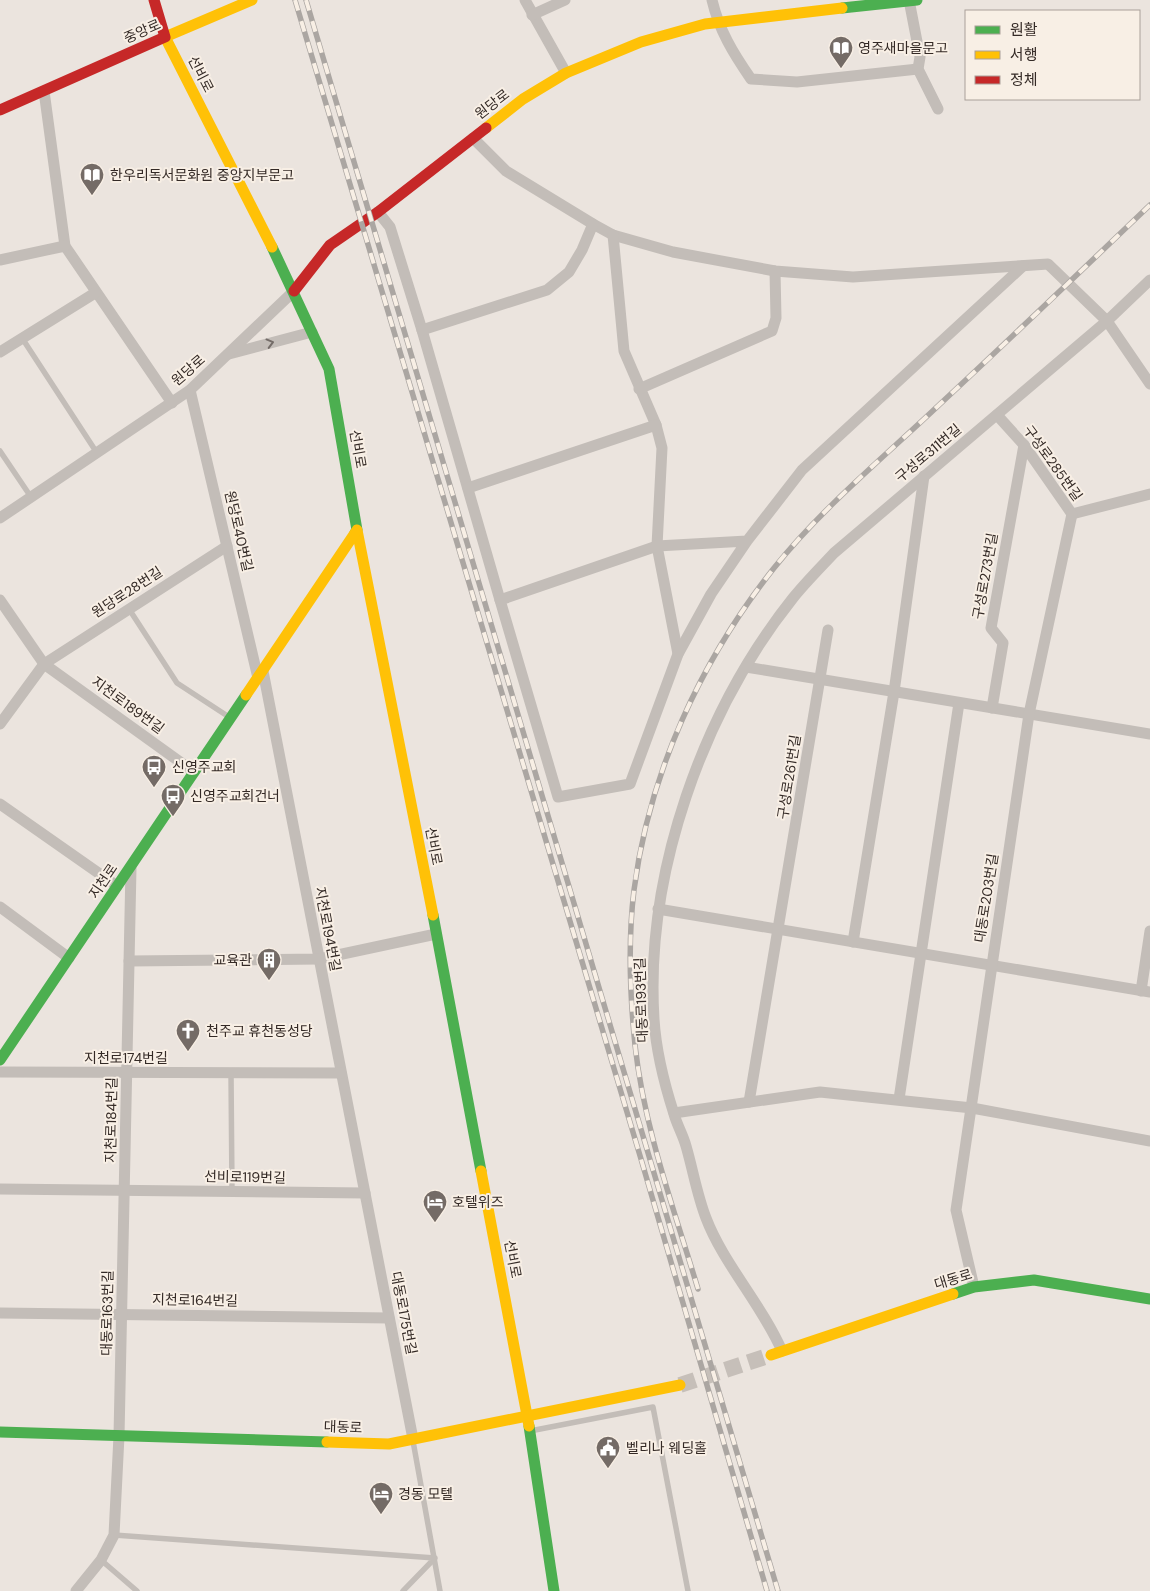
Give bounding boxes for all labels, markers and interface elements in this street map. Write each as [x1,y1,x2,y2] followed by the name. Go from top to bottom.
[965,10,1140,100] legend
[121,15,163,47] street label: 중앙로
[1010,20,1038,40] text: 원활
[828,35,854,69] library icon: 영주새마을문고
[858,39,948,57] place label: 영주새마을문고
[1010,45,1038,65] text: 서행
[184,53,218,95] street label: 선비로
[1010,70,1038,90] text: 정체
[471,85,513,123] street label: 원당로
[79,162,105,196] library icon: 한우리독서문화원 중앙지부문고
[110,166,294,184] place label: 한우리독서문화원 중앙지부문고
[266,338,274,349] one-way arrow
[168,350,209,389] street label: 원당로
[891,420,965,486] street label: 구성로311번길
[1019,422,1087,504] street label: 구성로285번길
[346,428,370,470] street label: 선비로
[221,489,257,573] street label: 원당로40번길
[969,531,1001,621] street label: 구성로273번길
[88,562,166,622] street label: 원당로28번길
[88,673,168,737] street label: 지천로189번길
[773,733,805,821] street label: 구성로261번길
[141,754,167,788] bus stop icon: 신영주교회
[172,758,236,776] place label: 신영주교회
[160,783,186,817] bus stop icon: 신영주교회건너
[190,787,280,805] place label: 신영주교회건너
[421,825,447,867] street label: 선비로
[970,852,1002,944] street label: 대동로203번길
[85,860,121,902] street label: 지천로
[311,885,345,973] street label: 지천로194번길
[256,947,282,981] building icon: 교육관
[213,951,252,969] place label: 교육관
[631,957,651,1043] street label: 대동로193번길
[175,1018,201,1052] church icon: 천주교 휴천동성당
[206,1022,313,1040] place label: 천주교 휴천동성당
[84,1049,168,1067] street label: 지천로174번길
[101,1077,121,1163] street label: 지천로184번길
[204,1167,286,1187] street label: 선비로119번길
[422,1189,448,1223] hotel icon: 호텔위즈
[452,1193,504,1211] place label: 호텔위즈
[500,1238,526,1280] street label: 선비로
[932,1265,974,1293] street label: 대동로
[97,1270,117,1356] street label: 대동로163번길
[387,1270,421,1356] street label: 대동로175번길
[152,1290,238,1310] street label: 지천로164번길
[323,1417,363,1437] street label: 대동로
[595,1435,621,1469] public building icon: 벨리나 웨딩홀
[626,1439,707,1457] place label: 벨리나 웨딩홀
[368,1481,394,1515] hotel icon: 경동 모텔
[398,1485,453,1503] place label: 경동 모텔

